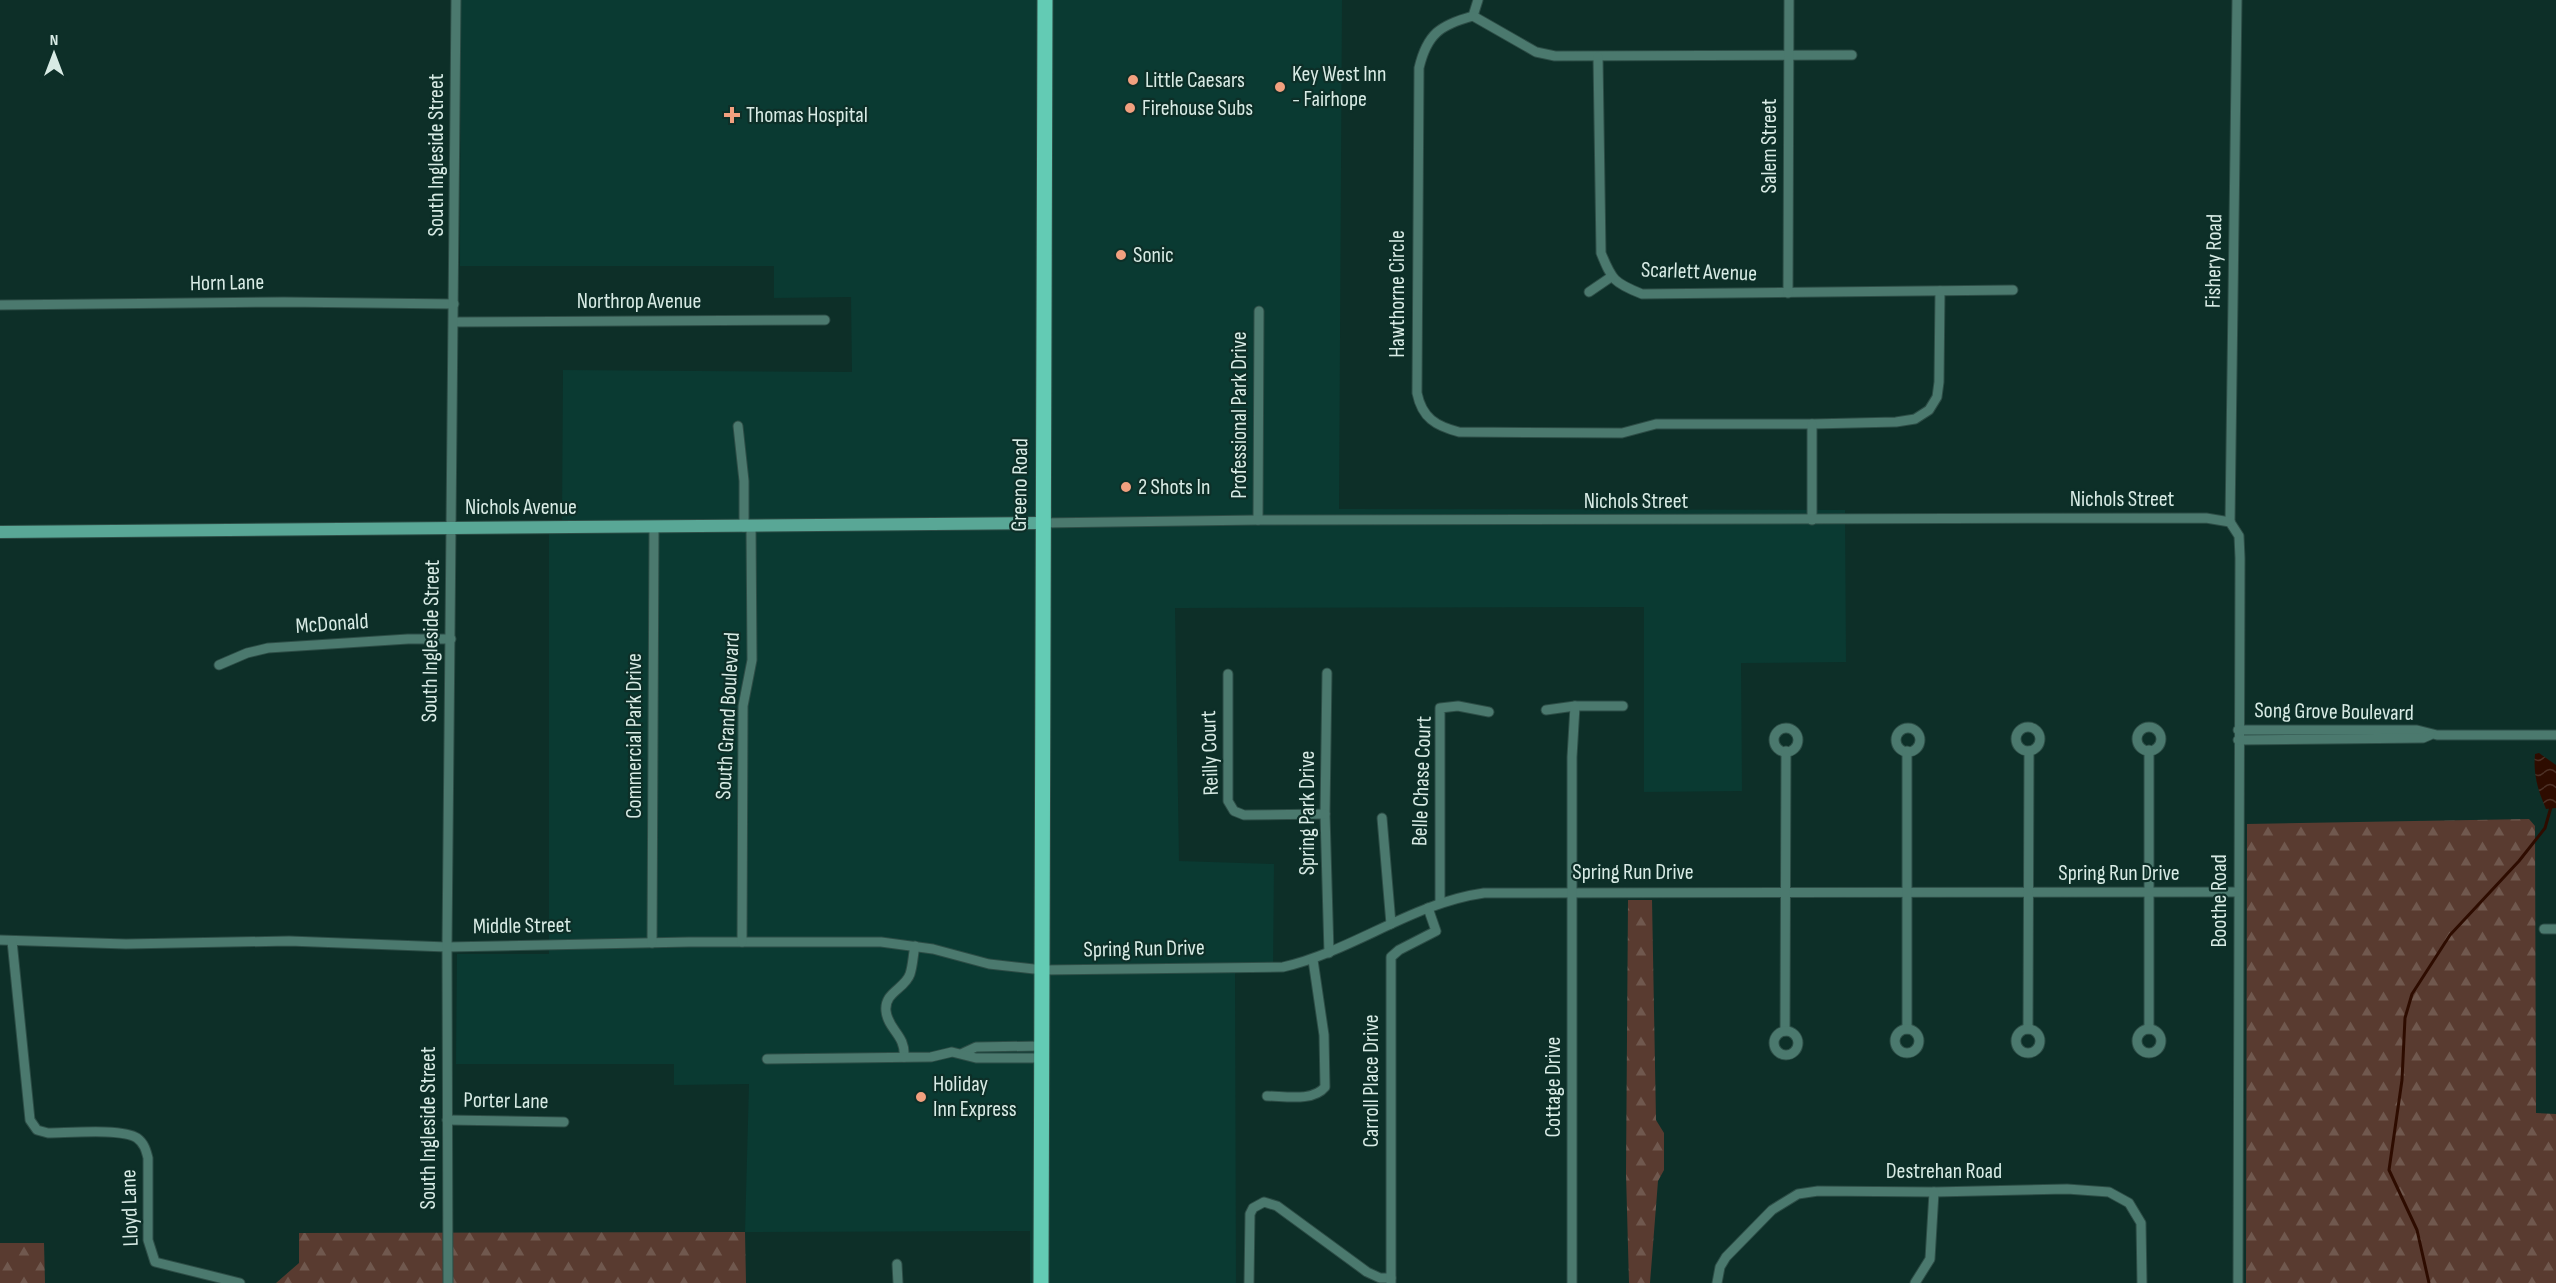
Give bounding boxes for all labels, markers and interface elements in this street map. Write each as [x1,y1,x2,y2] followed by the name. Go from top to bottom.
[24,24,84,84] north arrow
[50,31,58,50] text: N
[1292,61,1386,113] place label: Key West Inn - Fairhope
[1145,67,1245,94] place label: Little Caesars
[423,73,450,236] street label: South Ingleside Street
[1126,73,1140,87] marker: Little Caesars
[1273,80,1287,94] marker: Key West Inn - Fairhope
[1142,95,1253,122] place label: Firehouse Subs
[1756,98,1783,193] street label: Salem Street
[1123,101,1137,115] marker: Firehouse Subs
[746,102,868,129] place label: Thomas Hospital
[723,106,741,124] marker: Thomas Hospital
[2200,214,2228,308] street label: Fishery Road
[1384,230,1411,358] street label: Hawthorne Circle
[1133,242,1174,269] place label: Sonic
[1114,248,1128,262] marker: Sonic
[1640,256,1758,288] street label: Scarlett Avenue
[190,269,264,297] street label: Horn Lane
[577,288,701,315] street label: Northrop Avenue
[1226,331,1253,499] street label: Professional Park Drive
[1006,438,1034,532] street label: Greeno Road
[1138,474,1210,501] place label: 2 Shots In
[1119,480,1133,494] marker: 2 Shots In
[2070,486,2175,513] street label: Nichols Street
[1584,488,1689,515] street label: Nichols Street
[465,494,577,521] street label: Nichols Avenue
[416,559,446,723] street label: South Ingleside Street
[295,608,369,640] street label: McDonald
[710,632,746,800] street label: South Grand Boulevard
[621,653,648,819] street label: Commercial Park Drive
[2254,697,2414,727] street label: Song Grove Boulevard
[1195,710,1225,796] street label: Reilly Court
[1406,715,1438,846] street label: Belle Chase Court
[1294,751,1321,875] street label: Spring Park Drive
[2206,854,2233,948] street label: Boothe Road
[1572,859,1694,886] street label: Spring Run Drive
[2058,860,2180,887] street label: Spring Run Drive
[473,912,572,940] street label: Middle Street
[1083,934,1205,964] street label: Spring Run Drive
[1358,1014,1385,1148] street label: Carroll Place Drive
[1540,1037,1567,1137] street label: Cottage Drive
[415,1046,442,1209] street label: South Ingleside Street
[933,1071,1017,1123] place label: Holiday Inn Express
[463,1087,549,1115] street label: Porter Lane
[914,1090,928,1104] marker: Holiday Inn Express
[1886,1158,2002,1185] street label: Destrehan Road
[115,1169,145,1247] street label: Lloyd Lane

